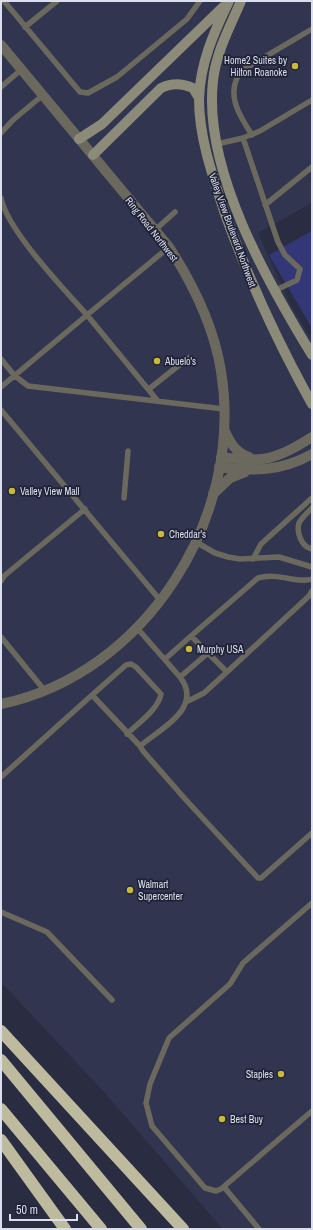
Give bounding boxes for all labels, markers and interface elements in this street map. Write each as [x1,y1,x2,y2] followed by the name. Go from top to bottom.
[224,54,288,79] place label: Home2 Suites by Hilton Roanoke
[290,61,300,71] marker: Home2 Suites by Hilton Roanoke
[206,171,259,290] street label: Valley View Boulevard Northwest
[122,194,181,265] street label: Ring Road Northwest
[164,355,196,368] place label: Abuelo's
[152,356,162,366] marker: Abuelo's
[20,485,80,498] place label: Valley View Mall
[7,486,17,496] marker: Valley View Mall
[169,528,206,541] place label: Cheddar's
[156,529,166,539] marker: Cheddar's
[197,643,244,656] place label: Murphy USA
[184,644,194,654] marker: Murphy USA
[138,878,183,903] place label: Walmart Supercenter
[125,885,135,895] marker: Walmart Supercenter
[246,1068,273,1081] place label: Staples
[276,1069,286,1079] marker: Staples
[230,1113,264,1126] place label: Best Buy
[217,1114,227,1124] marker: Best Buy
[10,1196,77,1222] scale bar
[16,1202,38,1218] text: 50 m

